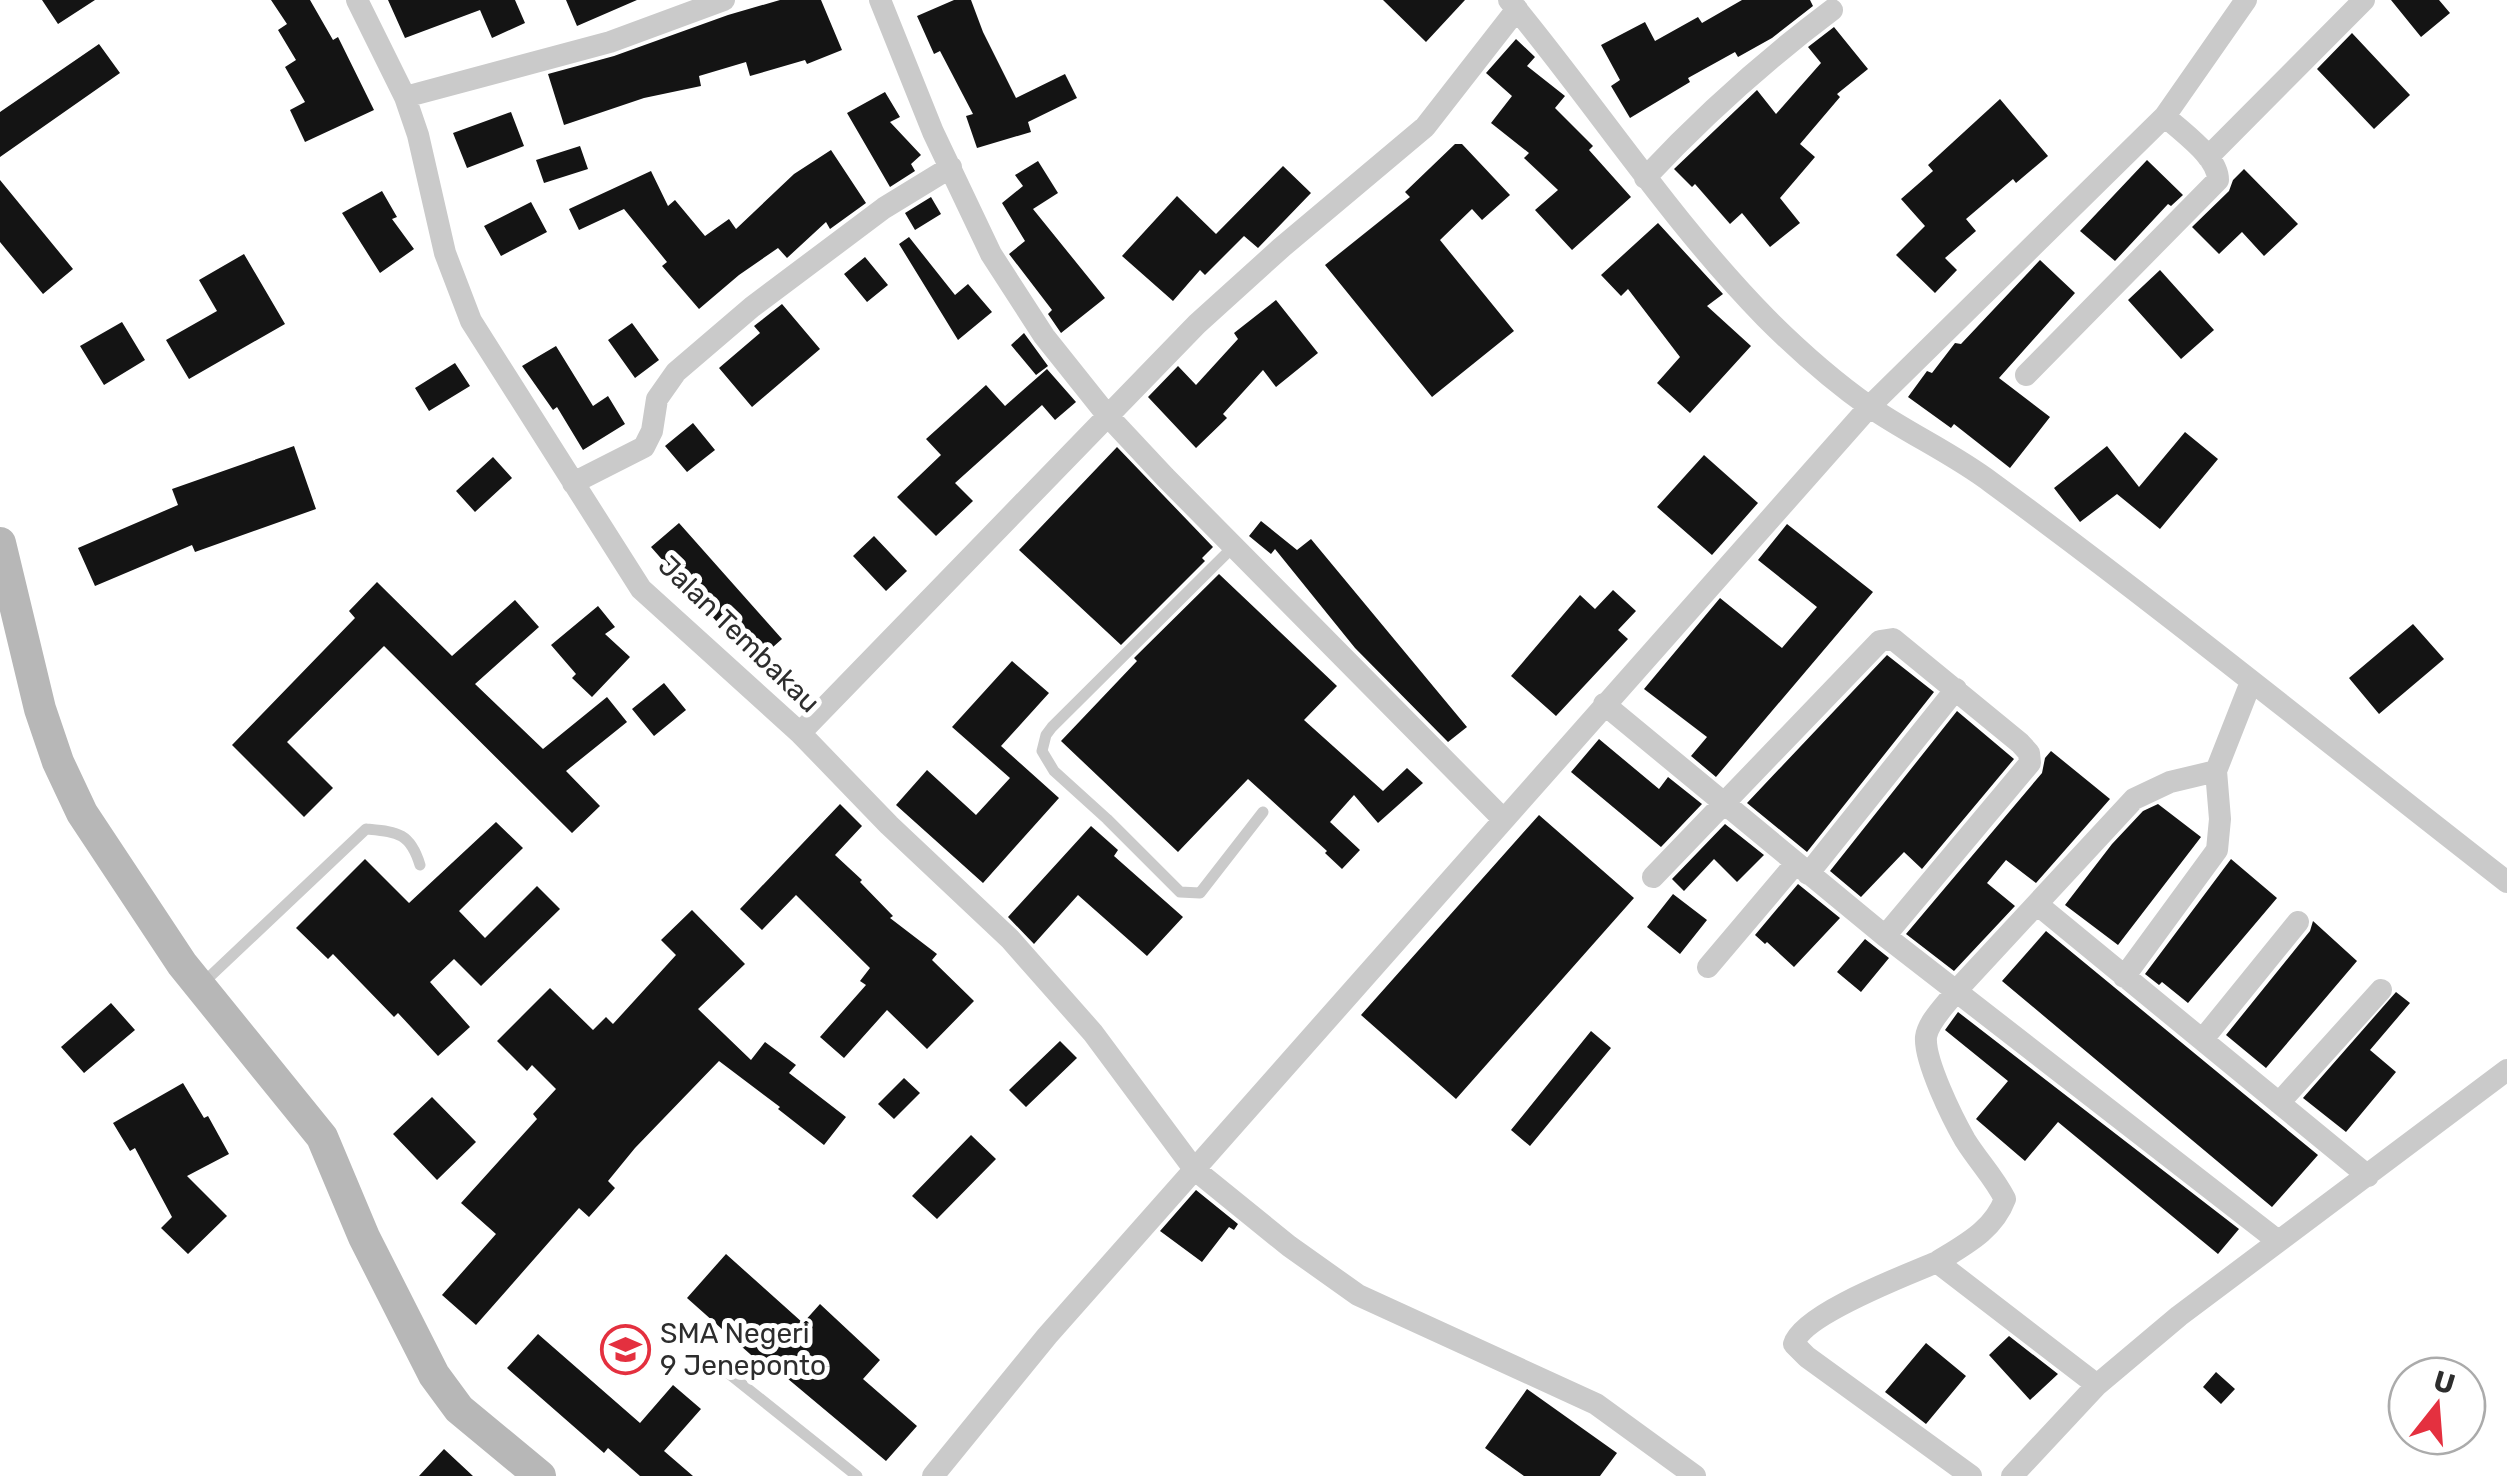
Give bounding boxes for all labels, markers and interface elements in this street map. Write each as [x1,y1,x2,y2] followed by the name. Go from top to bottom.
[652,549,826,719] street label: Jalan Tembakau
[660,1317,826,1382] place label: SMA Negeri 9 Jeneponto
[599,1323,651,1375] school or university icon: SMA Negeri 9 Jeneponto
[2387,1356,2487,1456] north arrow
[2430,1364,2459,1401] text: U

